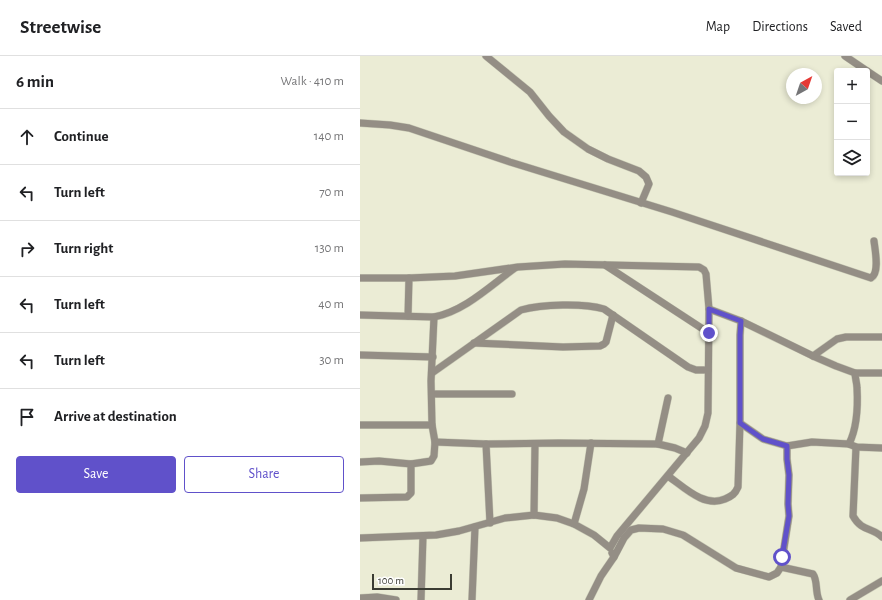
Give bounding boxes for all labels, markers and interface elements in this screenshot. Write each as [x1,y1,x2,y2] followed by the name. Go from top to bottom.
[20,18,101,37] text: Streetwise
[706,20,730,34] text: Map
[752,20,808,34] text: Directions
[830,20,862,34] text: Saved
[786,68,822,104] north arrow
[834,68,870,176] map controls
[834,68,870,104] button: +
[16,73,54,90] text: 6 min
[281,75,344,88] text: Walk · 410 m
[834,104,870,140] button: −
[16,126,38,148] icon: ahead
[54,129,109,144] text: Continue
[314,130,344,143] text: 140 m
[834,140,870,176] button: layers
[16,182,38,204] icon: left
[54,185,105,200] text: Turn left
[319,186,344,199] text: 70 m
[16,238,38,260] icon: right
[54,241,113,256] text: Turn right
[315,242,344,255] text: 130 m
[16,294,38,316] icon: left
[54,297,105,312] text: Turn left
[318,298,344,311] text: 40 m
[700,324,718,342] route end
[16,350,38,372] icon: left
[54,353,105,368] text: Turn left
[319,354,344,367] text: 30 m
[16,406,38,428] icon: arrive
[54,409,177,424] text: Arrive at destination
[16,456,176,493] button: Save
[184,456,344,493] button: Share
[773,548,791,566] route start
[372,572,452,591] scale bar
[378,575,404,586] text: 100 m

